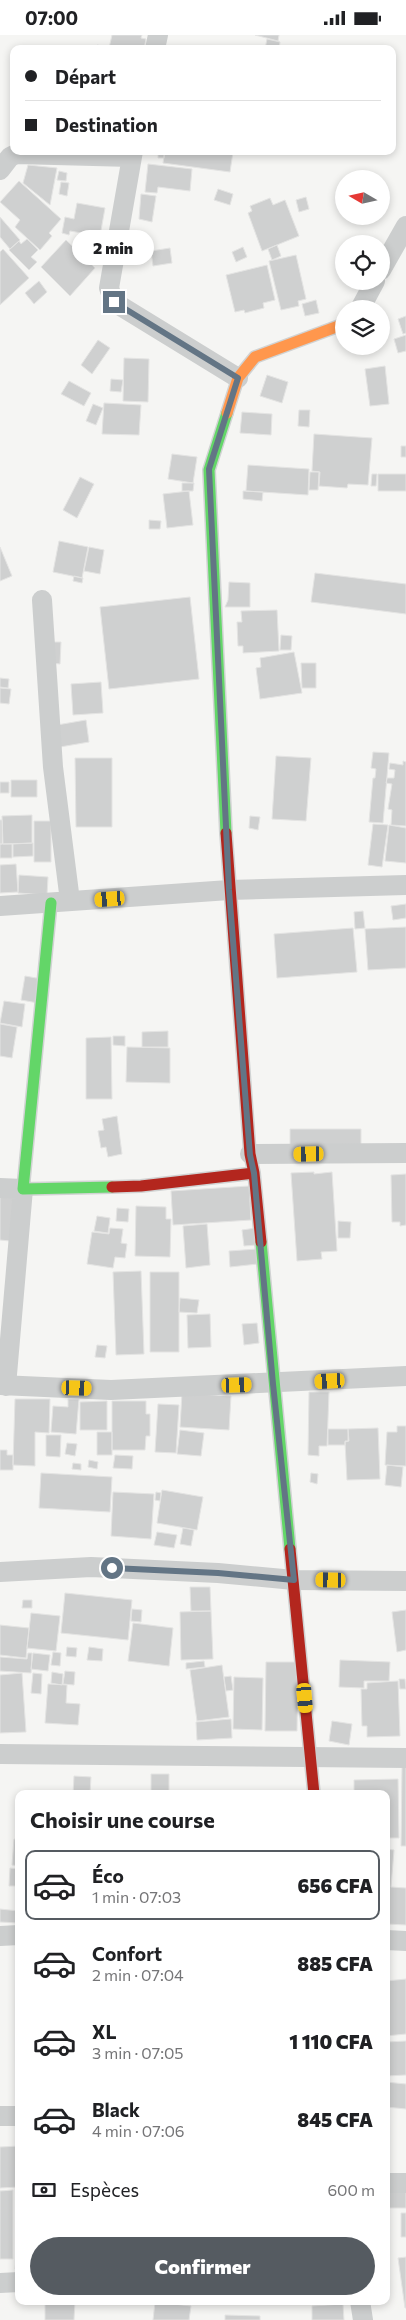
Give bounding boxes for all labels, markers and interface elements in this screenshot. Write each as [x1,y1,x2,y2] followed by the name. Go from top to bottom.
[25,6,78,29] text: 07:00
[55,65,116,88] text: Départ
[55,113,158,136] text: Destination
[335,170,390,225] north arrow
[335,170,390,355] map controls
[73,229,155,265] callout: 2 min
[335,235,390,290] button: locate
[93,238,133,257] text: 2 min
[103,291,125,313] route end
[335,300,390,355] button: layers
[94,890,125,908] car
[293,1146,324,1162] car
[314,1373,345,1389] car
[221,1377,252,1393] car
[61,1380,92,1396] car
[101,1557,123,1579] route start
[315,1572,346,1588] car
[296,1682,313,1714] car
[30,1806,215,1833] text: Choisir une course
[32,1863,77,1908] icon: car
[92,1864,124,1887] text: Éco
[297,1874,373,1897] text: 656 CFA
[92,1887,181,1906] text: 1 min · 07:03
[32,1941,77,1986] icon: car
[92,1942,162,1965] text: Confort
[297,1952,373,1975] text: 885 CFA
[92,1965,184,1984] text: 2 min · 07:04
[32,2019,77,2064] icon: car
[92,2020,117,2043] text: XL
[289,2030,373,2053] text: 1 110 CFA
[92,2043,184,2062] text: 3 min · 07:05
[32,2097,77,2142] icon: car
[92,2098,140,2121] text: Black
[297,2108,373,2131] text: 845 CFA
[92,2121,185,2140] text: 4 min · 07:06
[30,2176,58,2204] icon: cash
[70,2178,139,2201] text: Espèces
[327,2180,375,2199] text: 600 m
[30,2237,375,2295] button: Confirmer

